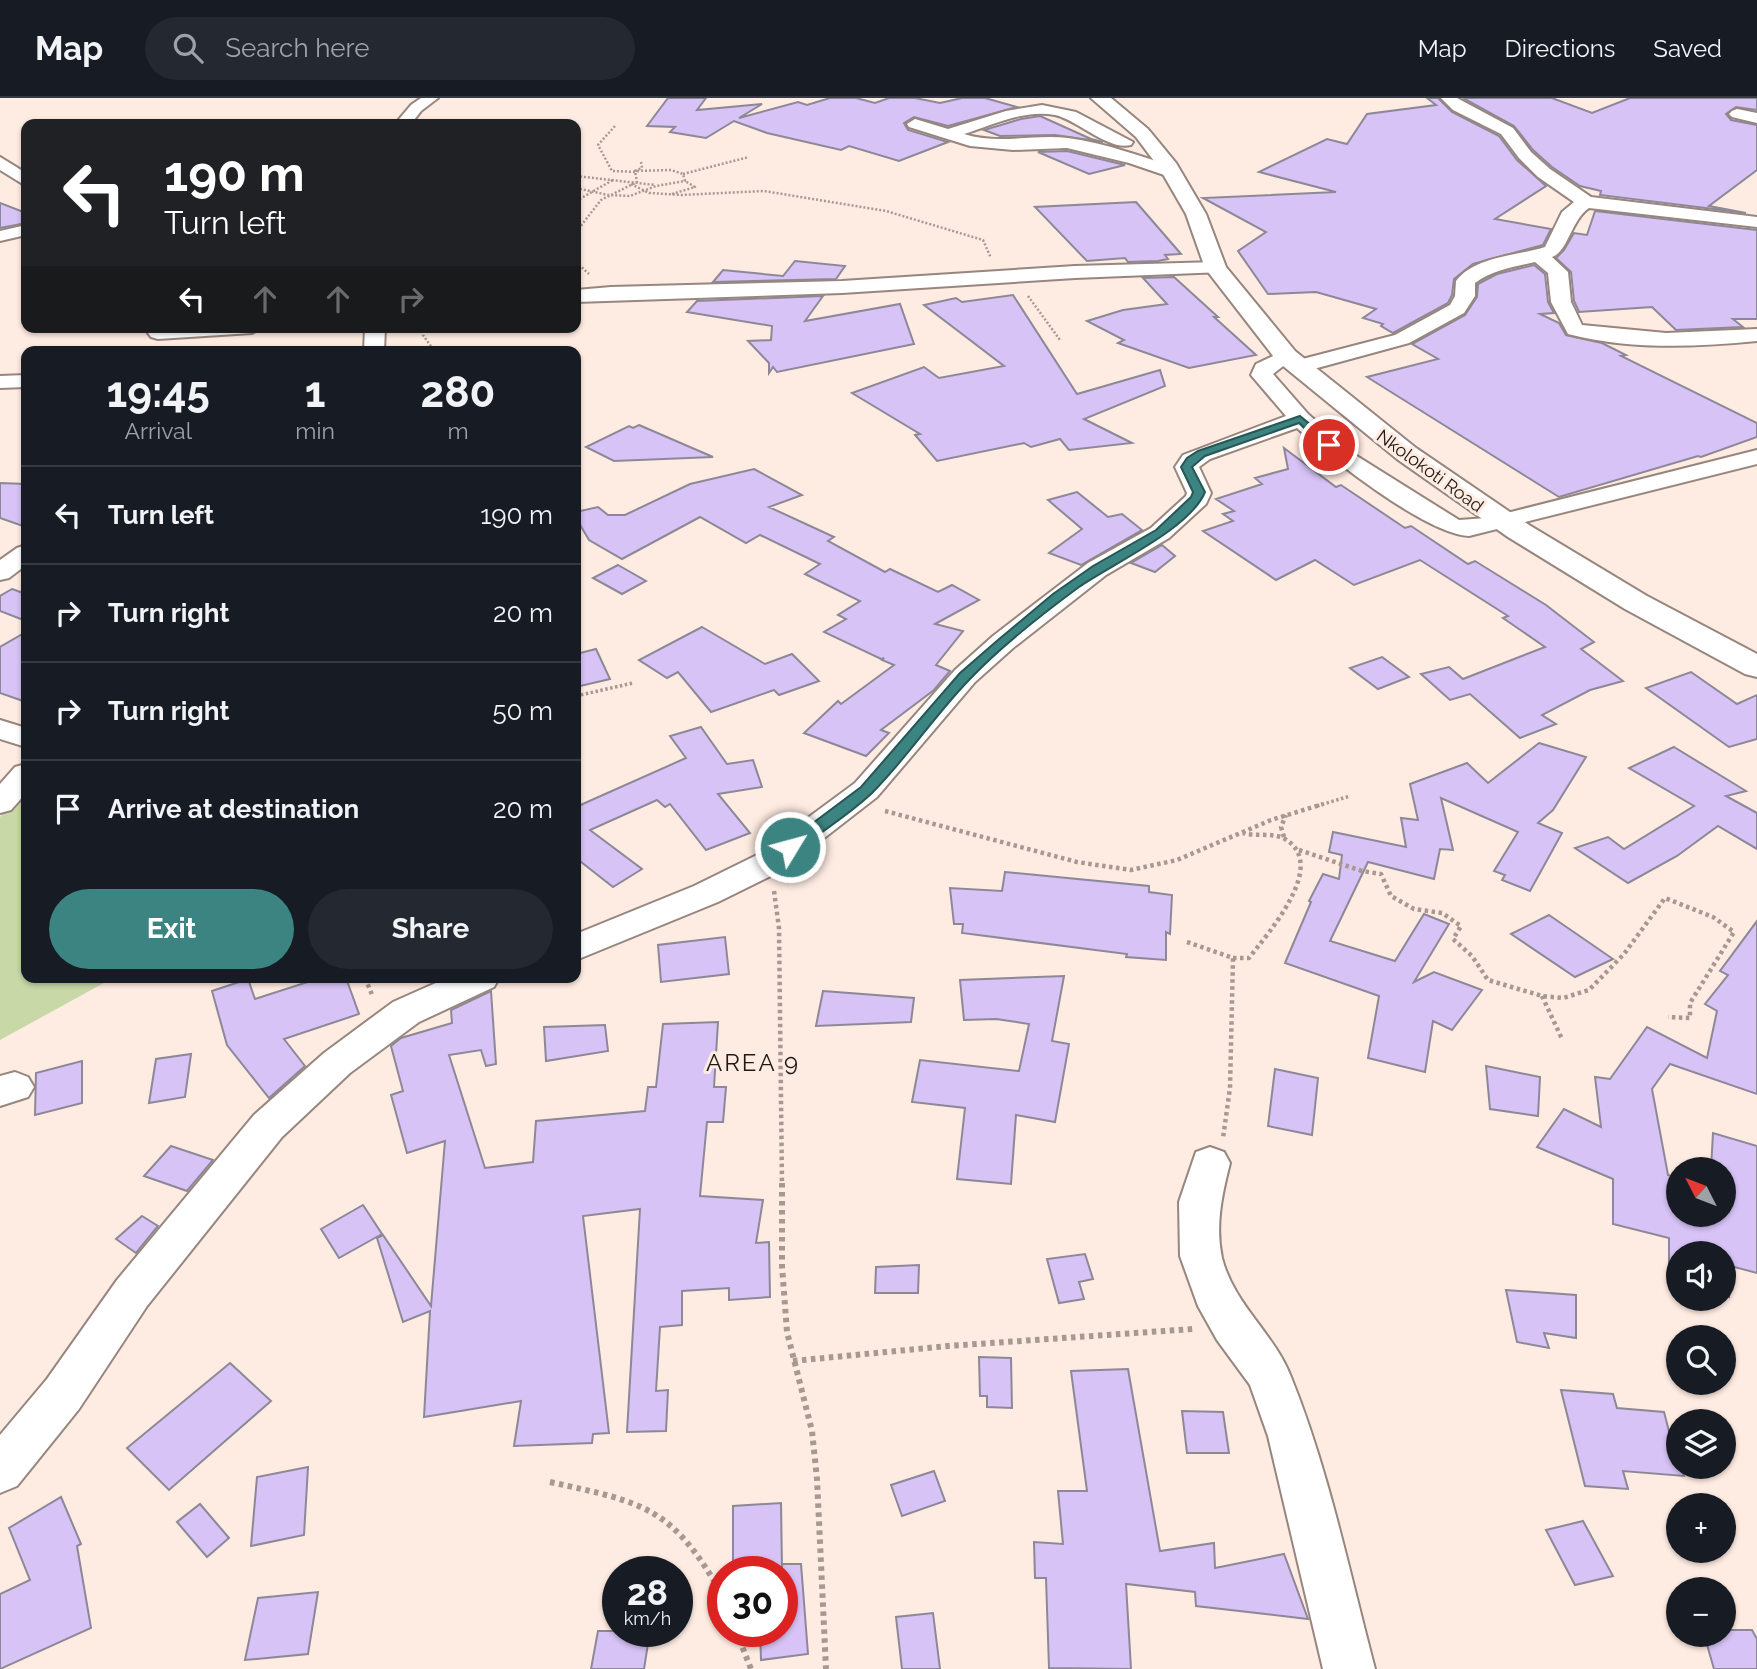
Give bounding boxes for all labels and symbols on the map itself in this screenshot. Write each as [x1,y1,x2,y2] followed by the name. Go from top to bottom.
[1299,415,1359,475] pin
[1373,425,1488,516] street label: Nkolokoti Road
[753,810,827,884] position arrow
[706,1048,800,1077] district label: AREA 9
[1666,1157,1736,1227] north arrow
[707,1556,798,1647] speed limit sign: 30

